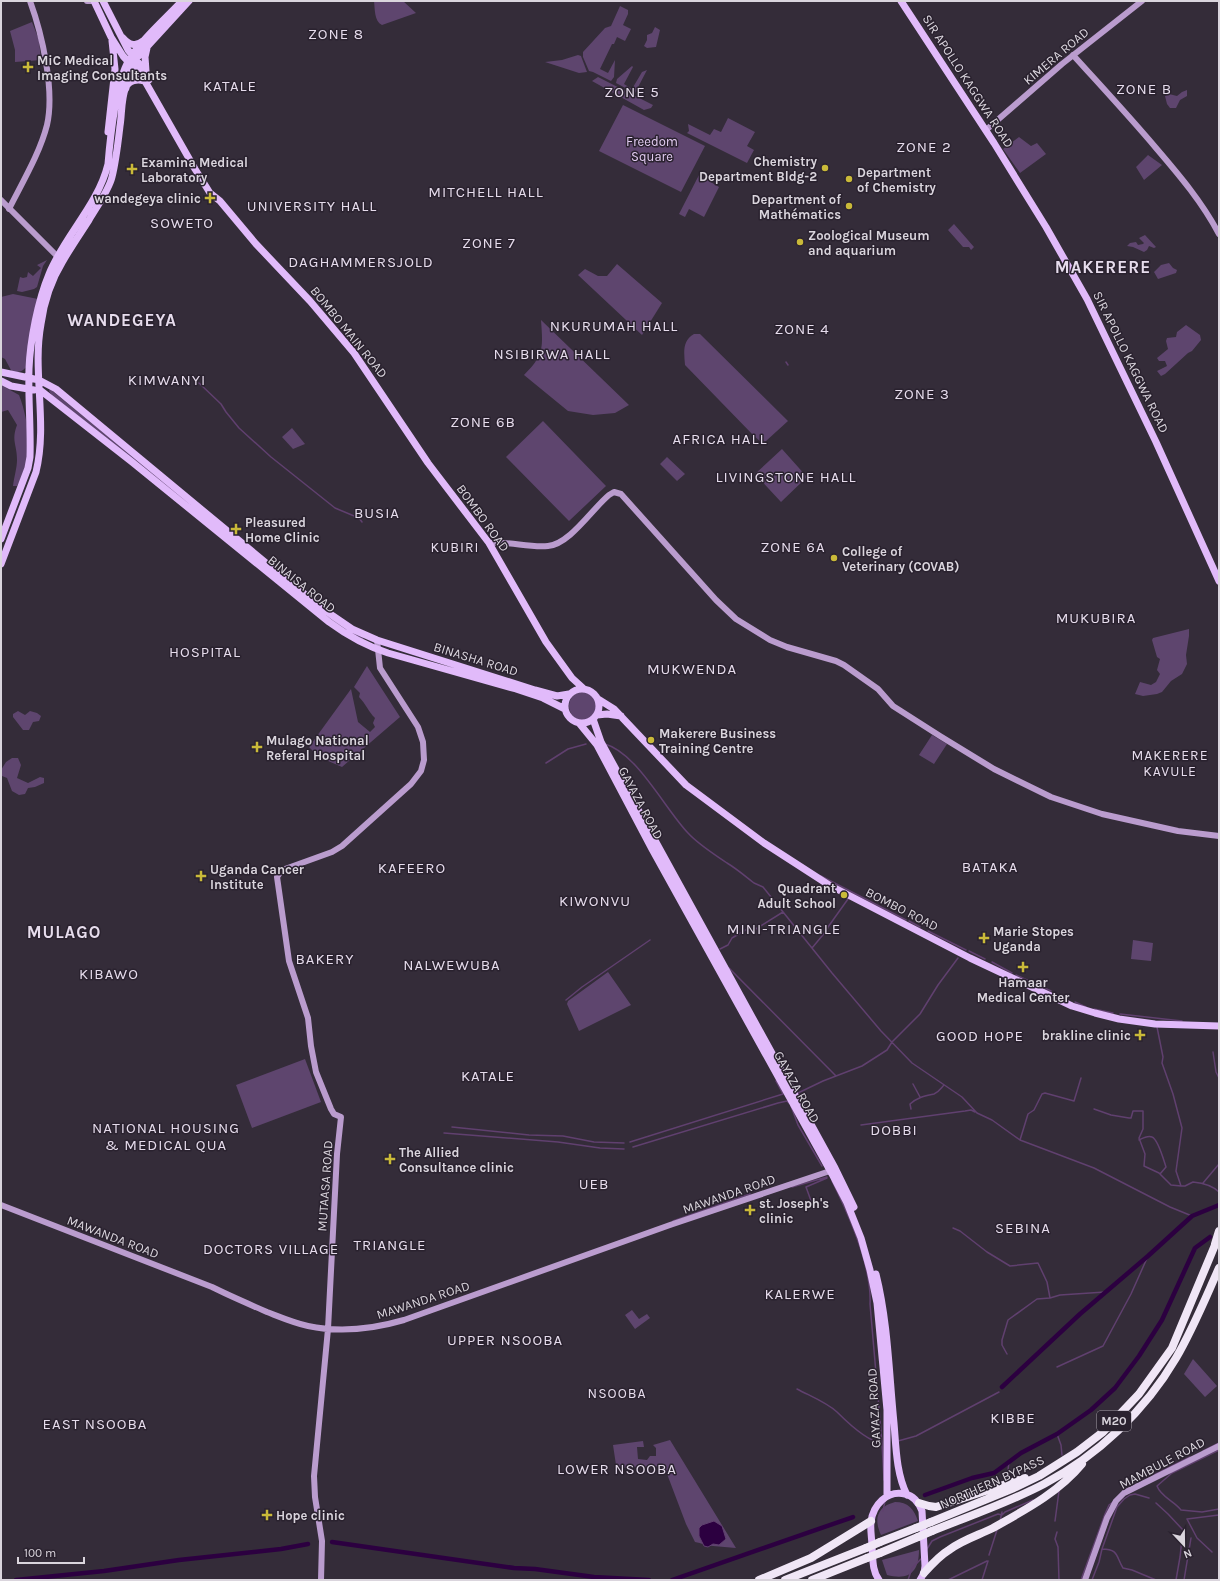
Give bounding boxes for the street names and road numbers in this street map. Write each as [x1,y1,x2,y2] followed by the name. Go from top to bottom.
[919,12,1017,150] street label: SIR APOLLO KAGGWA ROAD
[1020,24,1092,88] street label: KIMERA ROAD
[307,283,391,381] street label: BOMBO MAIN ROAD
[1090,289,1172,435] street label: SIR APOLLO KAGGWA ROAD
[454,481,512,555] street label: BOMBO ROAD
[265,552,339,616] street label: BINAISA ROAD
[432,639,520,679] street label: BINASHA ROAD
[616,764,666,842] street label: GAYAZA ROAD
[863,884,941,934] street label: BOMBO ROAD
[771,1048,823,1126] street label: GAYAZA ROAD
[314,1140,336,1232] street label: MUTAASA ROAD
[681,1171,777,1217] street label: MAWANDA ROAD
[65,1213,161,1261] street label: MAWANDA ROAD
[374,1278,472,1322] street label: MAWANDA ROAD
[864,1368,884,1448] street label: GAYAZA ROAD
[1097,1411,1131,1431] road number: M20
[1117,1434,1207,1492] street label: MAMBULE ROAD
[937,1452,1047,1512] street label: NORTHERN BYPASS

